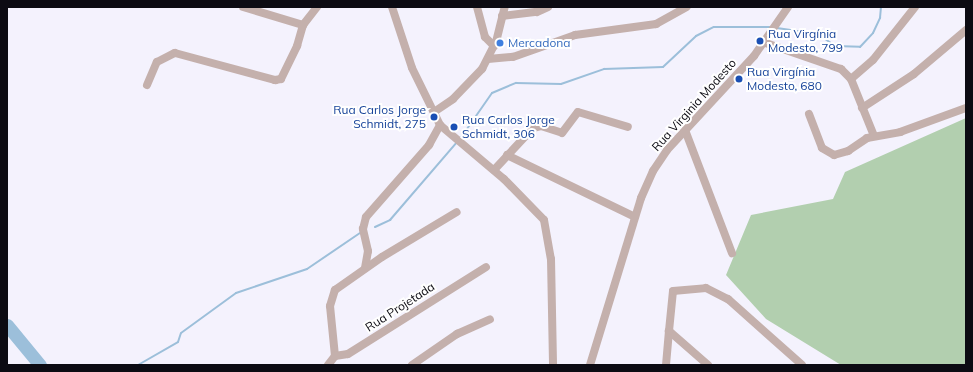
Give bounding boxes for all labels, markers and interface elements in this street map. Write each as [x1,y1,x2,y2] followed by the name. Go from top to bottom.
[768,27,843,55] place label: Rua Virgínia Modesto, 799
[508,36,570,50] place label: Mercadona
[755,36,765,46] marker: Rua Virgínia Modesto, 799
[495,38,505,48] marker: Mercadona
[649,56,739,154] street label: Rua Virginia Modesto
[747,65,822,93] place label: Rua Virgínia Modesto, 680
[734,74,744,84] marker: Rua Virgínia Modesto, 680
[333,103,426,131] place label: Rua Carlos Jorge Schmidt, 275
[429,112,439,122] marker: Rua Carlos Jorge Schmidt, 275
[462,113,555,141] place label: Rua Carlos Jorge Schmidt, 306
[449,122,459,132] marker: Rua Carlos Jorge Schmidt, 306
[363,279,437,335] street label: Rua Projetada

